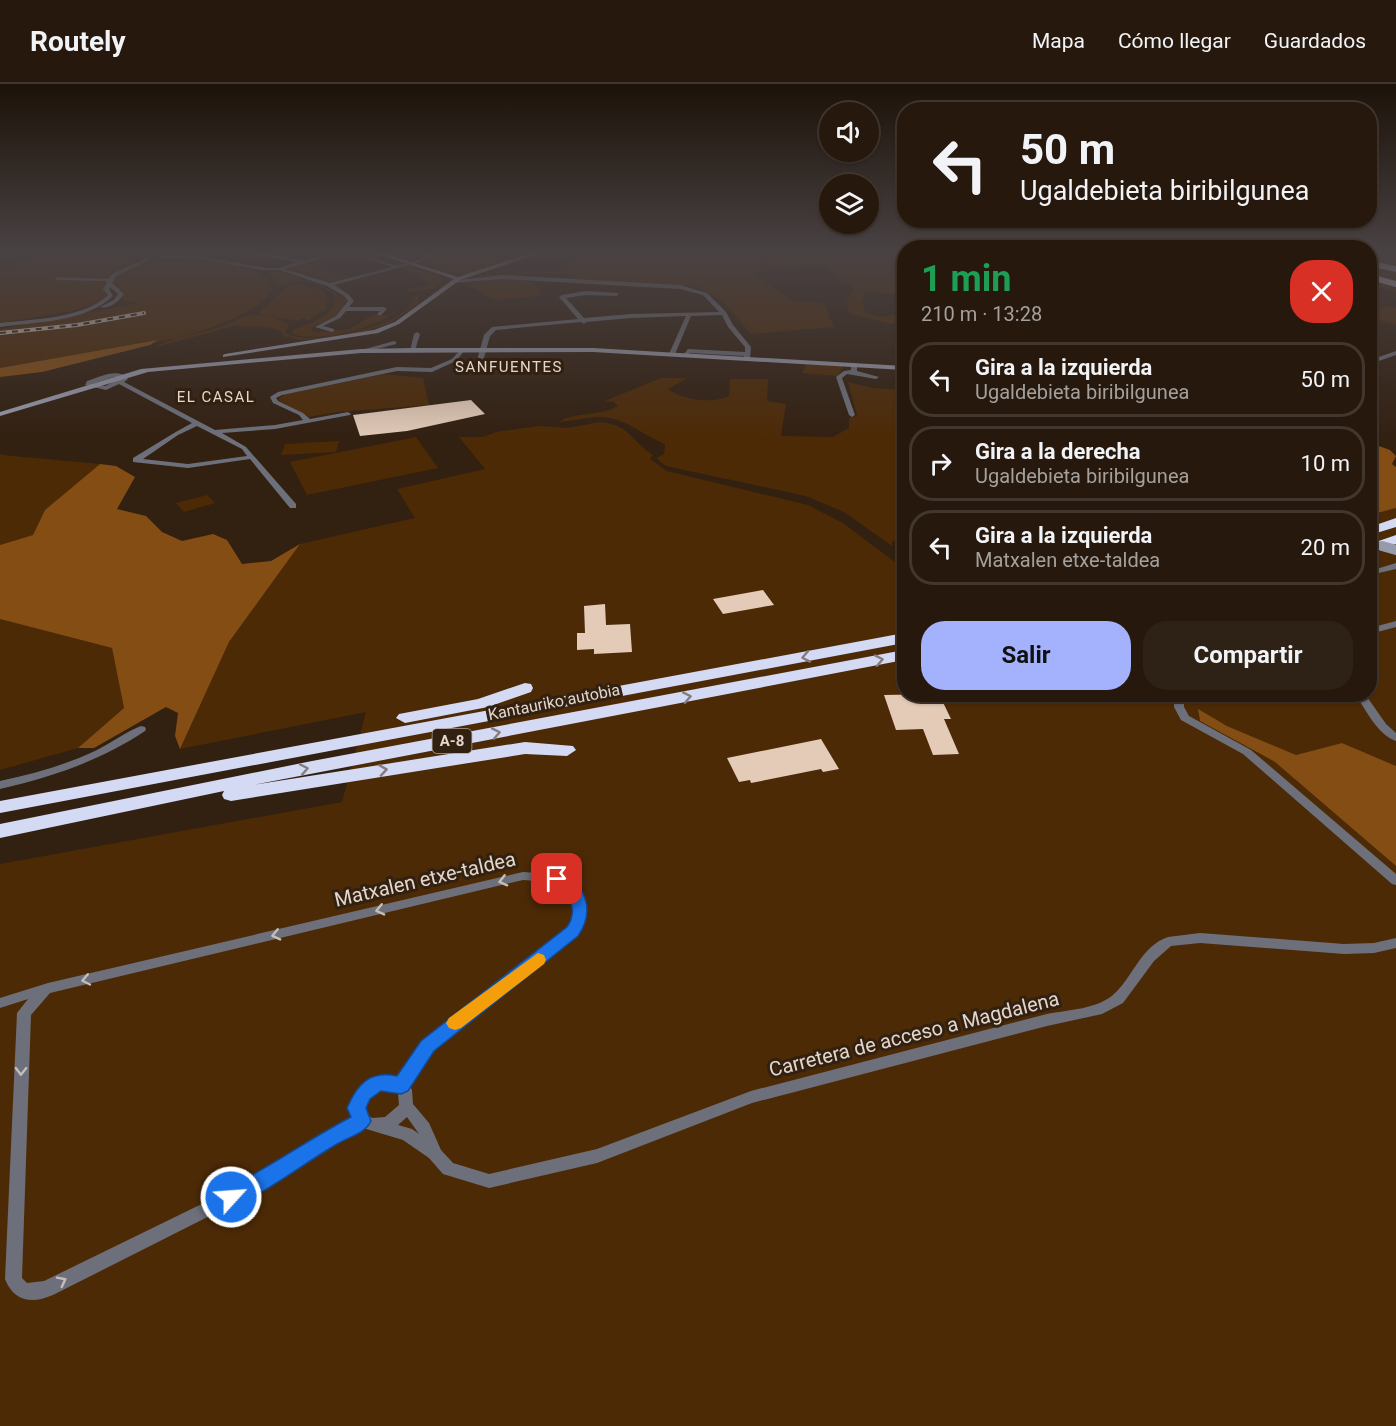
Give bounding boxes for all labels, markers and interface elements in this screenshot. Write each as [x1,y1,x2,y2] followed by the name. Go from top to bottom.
[30,25,126,58] text: Routely
[1032,29,1085,53] text: Mapa
[1118,29,1231,53] text: Cómo llegar
[1264,29,1366,53] text: Guardados
[819,102,879,234] map controls
[819,102,879,162] button: sound
[1020,125,1115,174] text: 50 m
[921,126,999,204] icon: left
[819,174,879,234] button: layers
[1020,175,1309,207] text: Ugaldebieta biribilgunea
[921,258,1012,300] text: 1 min
[1290,260,1353,323] button: close
[921,302,1042,326] text: 210 m · 13:28
[975,355,1152,380] text: Gira a la izquierda
[455,358,563,376] district label: SANFUENTES
[924,363,957,396] icon: left
[1301,367,1350,392] text: 50 m
[975,380,1189,404] text: Ugaldebieta biribilgunea
[177,388,255,406] district label: EL CASAL
[975,439,1141,464] text: Gira a la derecha
[924,447,957,480] icon: right
[1301,451,1350,476] text: 10 m
[975,464,1189,488] text: Ugaldebieta biribilgunea
[975,523,1152,548] text: Gira a la izquierda
[924,531,957,564] icon: left
[1301,535,1350,560] text: 20 m
[975,548,1160,572] text: Matxalen etxe-taldea
[921,621,1131,690] button: Salir
[1143,621,1353,690] button: Compartir
[801,650,811,663] one-way arrow
[874,654,884,667] one-way arrow
[486,680,622,724] street label: Kantauriko autobia
[682,691,692,704] one-way arrow
[490,727,500,740] one-way arrow
[432,729,472,753] road number: A-8
[299,763,309,776] one-way arrow
[378,764,388,777] one-way arrow
[332,846,518,912] street label: Matxalen etxe-taldea
[531,853,582,904] pin
[540,862,573,895] icon: arrive
[498,873,508,886] one-way arrow
[375,903,385,916] one-way arrow
[271,928,281,941] one-way arrow
[81,973,91,986] one-way arrow
[766,986,1062,1082] street label: Carretera de acceso a Magdalena
[15,1067,27,1076] one-way arrow
[199,1165,263,1229] position arrow
[56,1277,67,1289] one-way arrow

